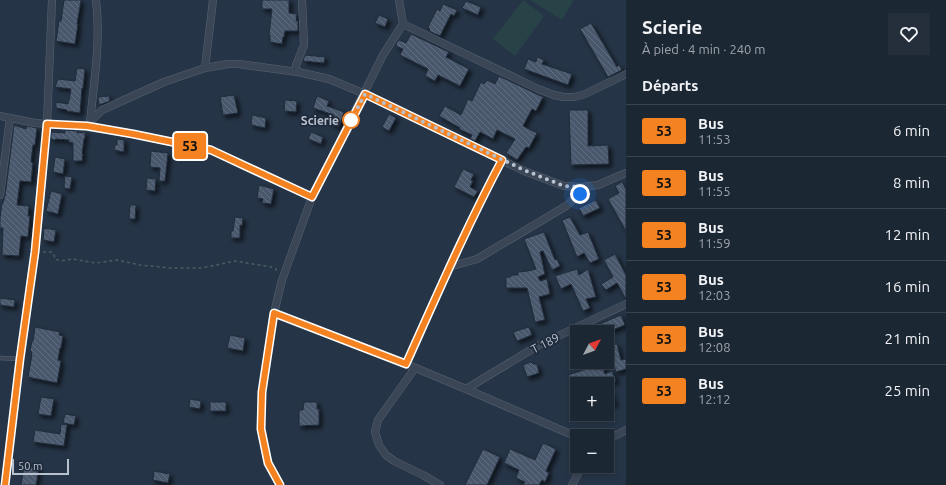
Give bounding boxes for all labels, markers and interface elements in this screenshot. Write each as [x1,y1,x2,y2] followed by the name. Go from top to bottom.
[888,13,930,55] button: heart
[642,16,702,38] text: Scierie
[642,42,766,56] text: À pied · 4 min · 240 m
[642,77,698,94] text: Départs
[342,111,360,129] marker: Scierie
[301,114,339,127] place label: Scierie
[698,115,724,132] text: Bus
[893,122,930,139] text: 6 min
[656,123,672,139] text: 53
[698,132,731,146] text: 11:53
[172,133,208,159] line badge: 53
[182,138,198,154] text: 53
[698,167,724,184] text: Bus
[893,174,930,191] text: 8 min
[656,175,672,191] text: 53
[570,184,590,204] your location
[698,184,731,198] text: 11:55
[698,219,724,236] text: Bus
[884,226,930,243] text: 12 min
[656,227,672,243] text: 53
[698,236,731,250] text: 11:59
[698,271,724,288] text: Bus
[884,278,930,295] text: 16 min
[656,279,672,295] text: 53
[698,288,731,302] text: 12:03
[698,323,724,340] text: Bus
[570,325,614,369] north arrow
[570,325,614,473] map controls
[529,330,561,356] street label: T 189
[884,330,930,347] text: 21 min
[656,331,672,347] text: 53
[698,340,731,354] text: 12:08
[698,375,724,392] text: Bus
[570,377,614,421] button: +
[884,382,930,399] text: 25 min
[656,383,672,399] text: 53
[698,392,731,406] text: 12:12
[570,429,614,473] button: −
[12,457,69,476] scale bar
[18,460,42,472] text: 50 m

